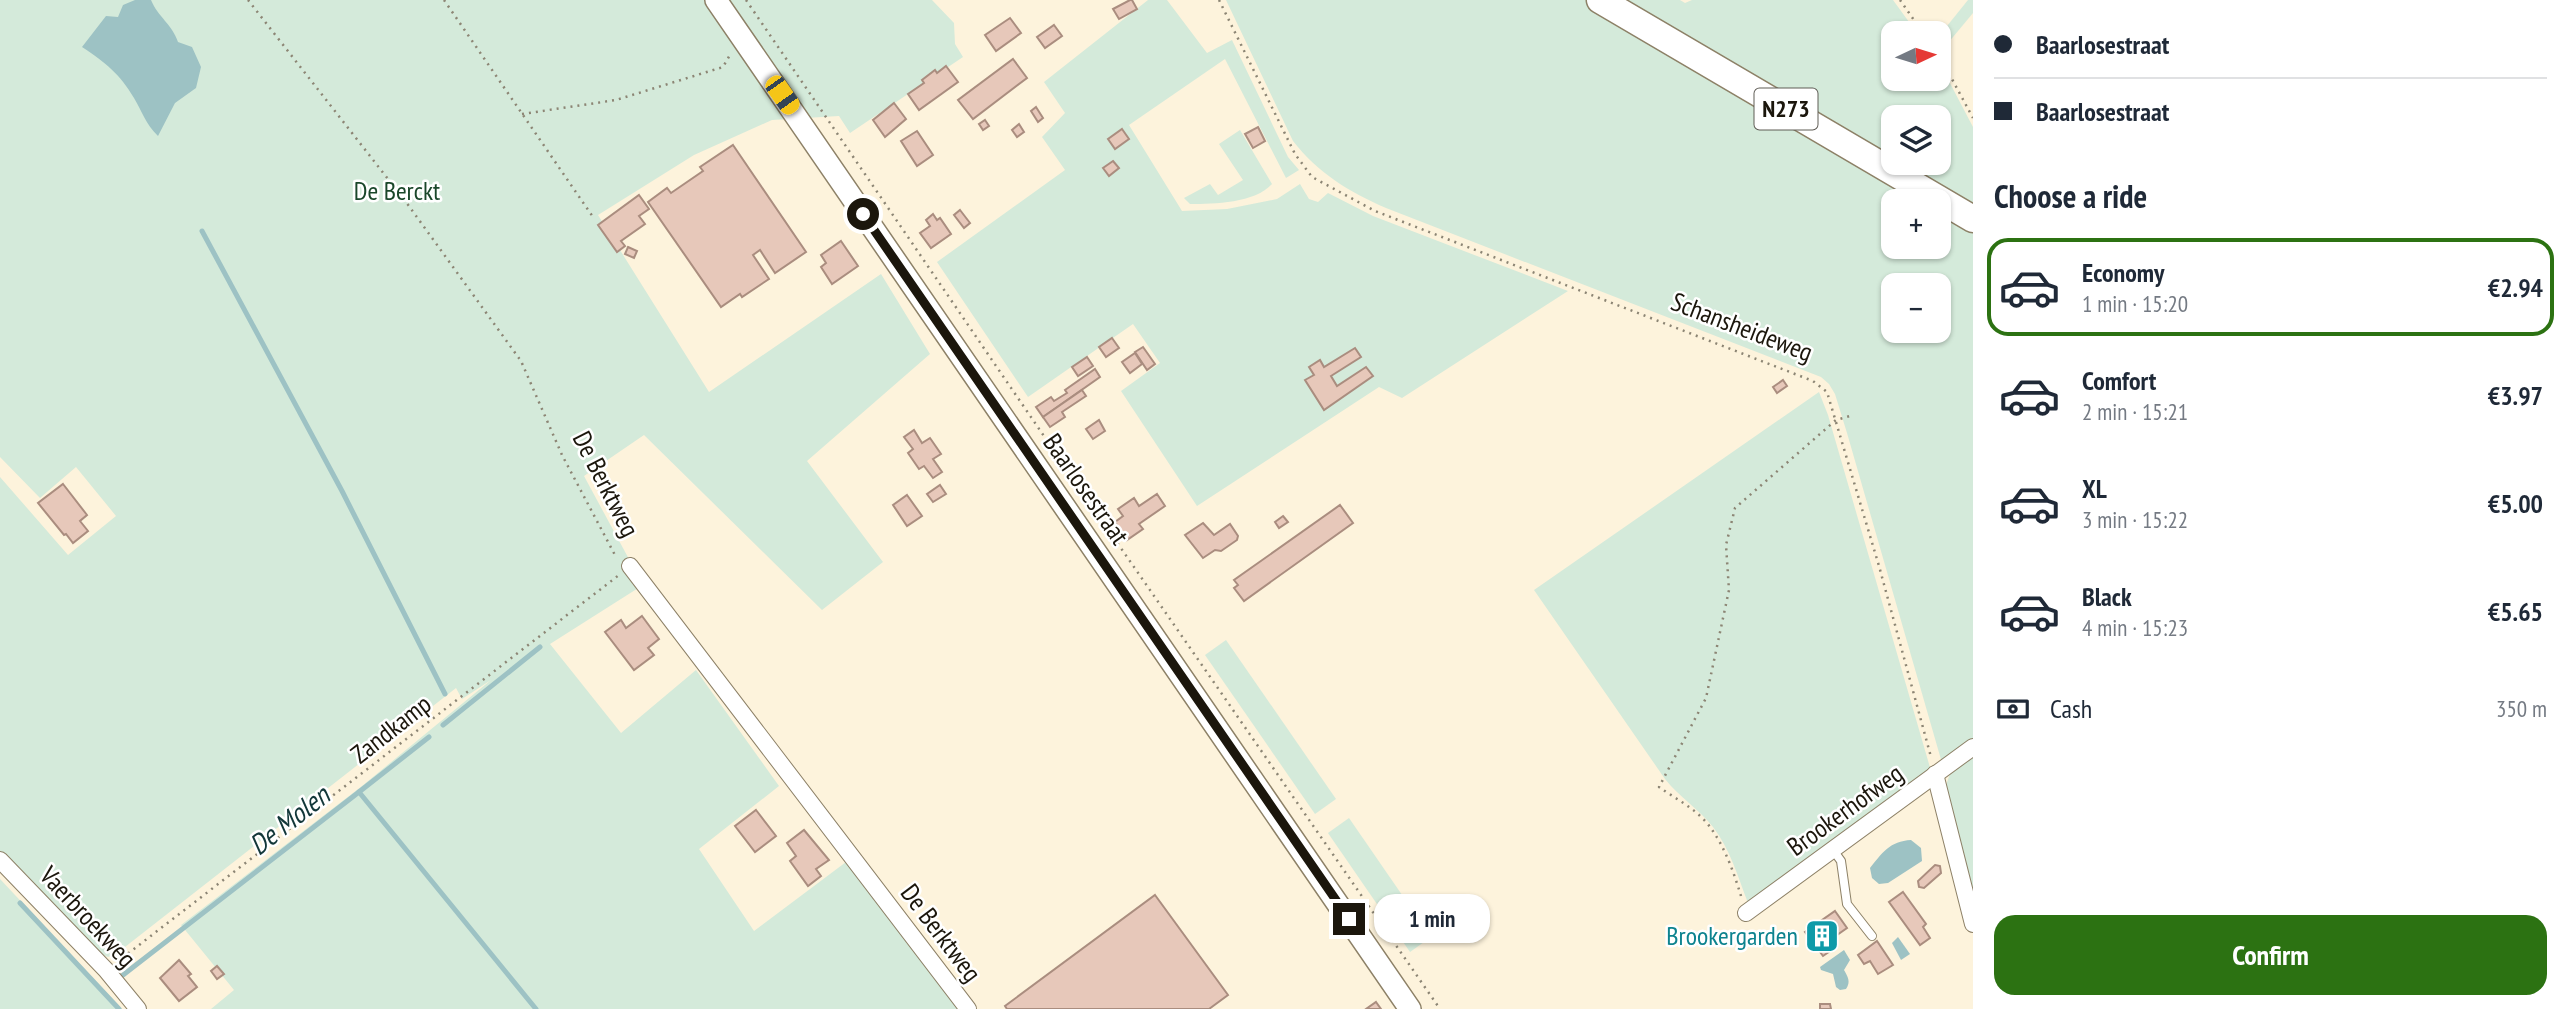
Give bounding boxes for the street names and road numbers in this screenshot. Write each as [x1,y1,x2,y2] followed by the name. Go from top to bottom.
[1754,88,1817,130] road number: N273
[1667,284,1818,369] street label: Schansheideweg
[566,425,647,542] street label: De Berktweg
[1036,427,1137,551] street label: Baarlosestraat
[344,687,437,770] street label: Zandkamp
[1780,756,1909,863] street label: Brookerhofweg
[32,858,144,974] street label: Vaerbroekweg
[894,877,989,988] street label: De Berktweg

